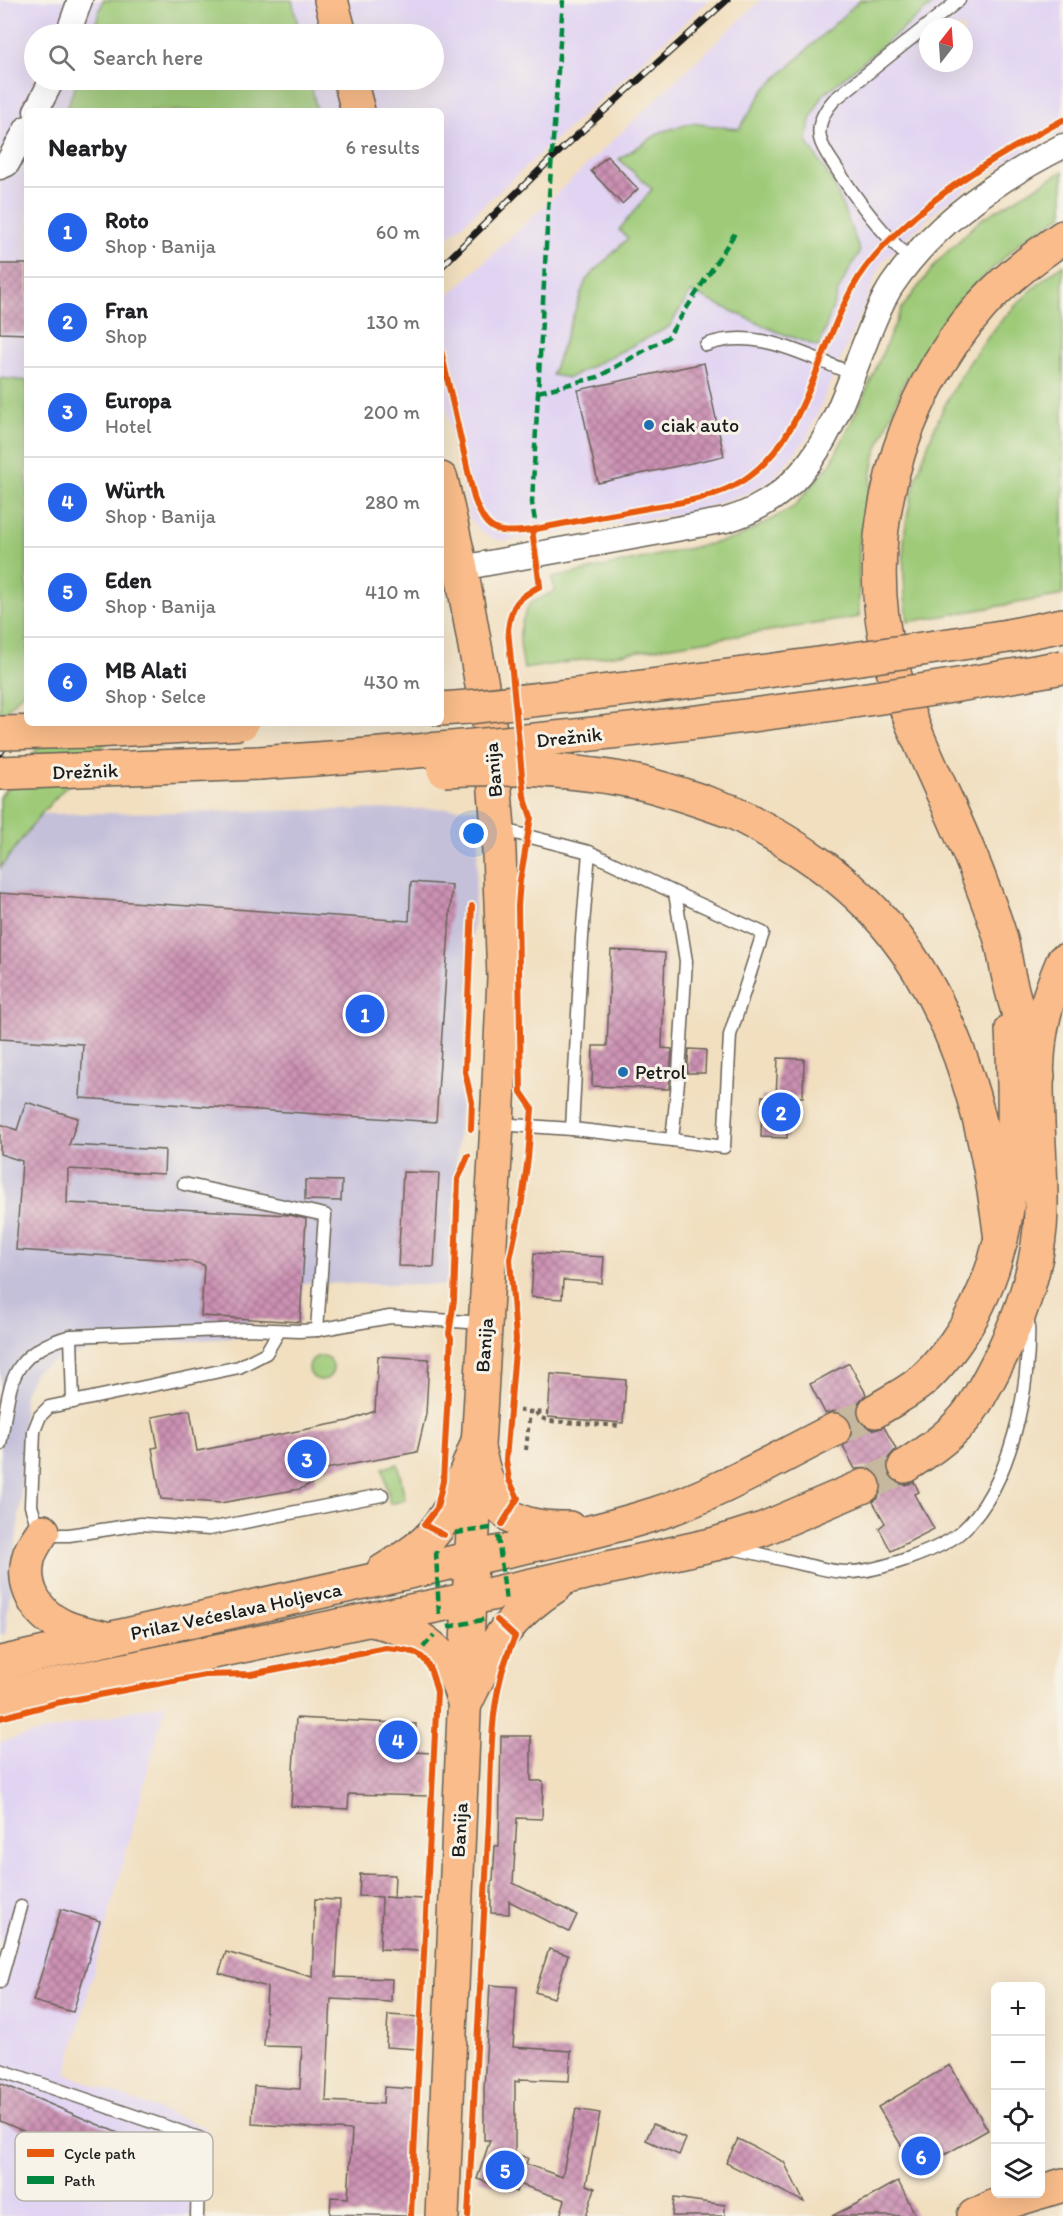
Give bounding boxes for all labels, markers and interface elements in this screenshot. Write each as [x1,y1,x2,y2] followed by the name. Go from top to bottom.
[919,18,973,72] north arrow
[24,24,444,90] search box
[45,41,78,74] icon: search
[93,44,203,71] text: Search here
[48,131,127,163] text: Nearby
[346,135,420,159] text: 6 results
[105,207,149,234] text: Roto
[63,220,72,244] text: 1
[376,220,420,244] text: 60 m
[105,234,216,258] text: Shop · Banija
[105,297,148,324] text: Fran
[62,310,73,334] text: 2
[366,310,420,334] text: 130 m
[105,324,147,348] text: Shop
[105,387,171,414] text: Europa
[62,400,73,424] text: 3
[364,400,420,424] text: 200 m
[661,413,739,437] place label: ciak auto
[105,414,152,438] text: Hotel
[642,418,656,432] marker: ciak auto
[105,477,165,504] text: Würth
[61,490,74,514] text: 4
[365,490,420,514] text: 280 m
[105,504,216,528] text: Shop · Banija
[105,567,151,594] text: Eden
[62,580,73,604] text: 5
[365,580,420,604] text: 410 m
[105,594,216,618] text: Shop · Banija
[105,657,187,684] text: MB Alati
[62,670,73,694] text: 6
[363,670,420,694] text: 430 m
[105,684,206,708] text: Shop · Selce
[535,722,604,752] street label: Drežnik
[479,741,507,798] street label: Banija
[52,758,119,784] street label: Drežnik
[459,819,488,848] your location
[346,992,385,1036] pin: 1
[635,1060,687,1084] place label: Petrol
[616,1065,630,1079] marker: Petrol
[762,1090,800,1134] pin: 2
[470,1316,498,1373] street label: Banija
[288,1436,326,1482] pin: 3
[128,1577,345,1645] street label: Prilaz Većeslava Holjevca
[378,1718,418,1762] pin: 4
[446,1801,472,1858] street label: Banija
[991,1982,1045,2198] map controls
[991,1982,1045,2036] button: +
[991,2036,1045,2090] button: −
[991,2090,1045,2144] button: locate
[15,2132,213,2201] legend
[902,2134,940,2178] pin: 6
[64,2144,136,2163] text: Cycle path
[991,2144,1045,2198] button: layers
[486,2148,524,2192] pin: 5
[64,2171,95,2190] text: Path

